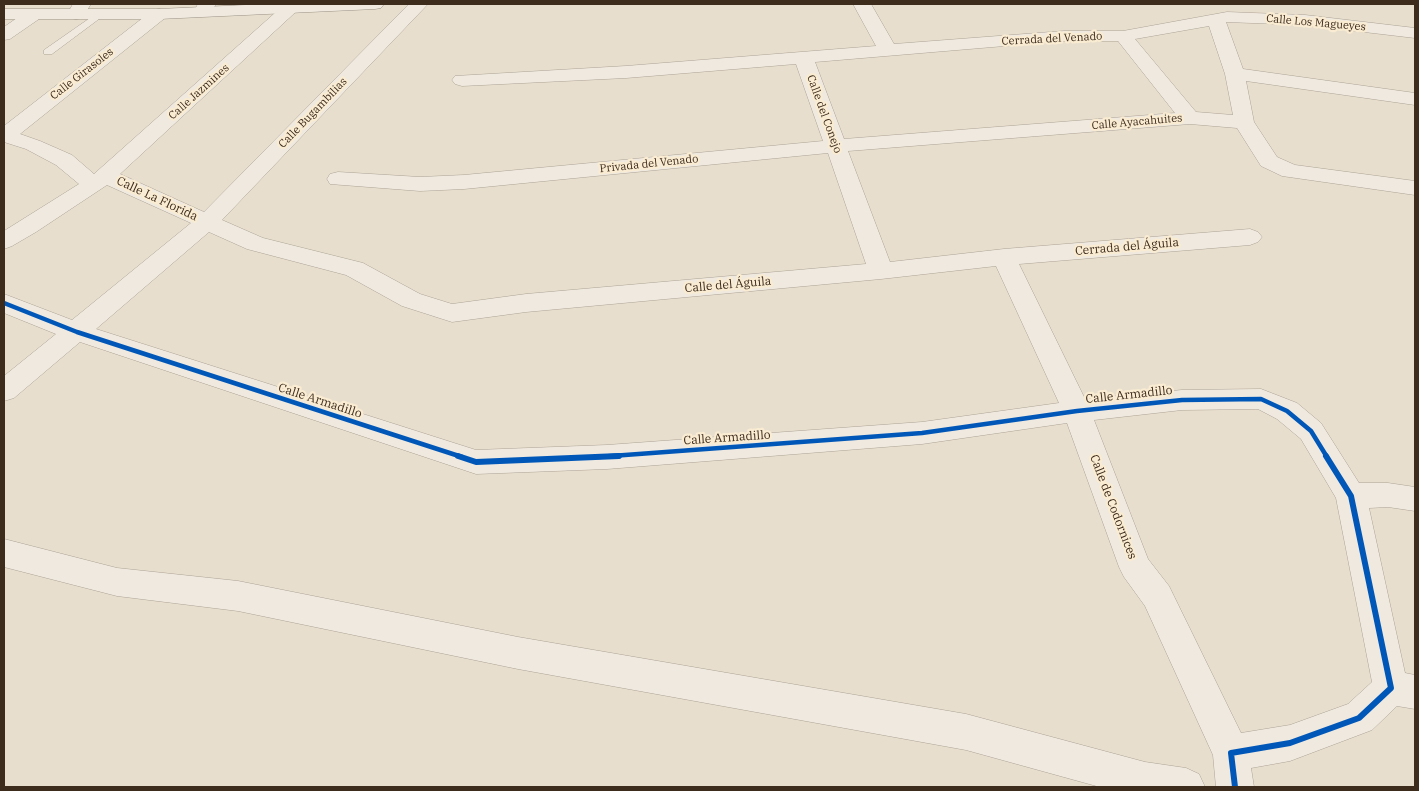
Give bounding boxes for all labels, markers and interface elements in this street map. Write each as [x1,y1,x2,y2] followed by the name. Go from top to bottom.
[1266,12,1366,34] street label: Calle Los Magueyes
[1001,30,1103,48] street label: Cerrada del Venado
[48,45,116,103] street label: Calle Girasoles
[166,61,232,123] street label: Calle Jazmines
[804,73,844,155] street label: Calle del Conejo
[276,75,350,151] street label: Calle Bugambilias
[1091,111,1183,133] street label: Calle Ayacahuites
[599,152,699,176] street label: Privada del Venado
[114,174,200,224] street label: Calle La Florida
[1074,235,1180,259] street label: Cerrada del Águila
[684,274,772,296] street label: Calle del Águila
[276,381,364,421] street label: Calle Armadillo
[1085,383,1173,407] street label: Calle Armadillo
[683,428,771,448] street label: Calle Armadillo
[1086,453,1140,561] street label: Calle de Codornices

